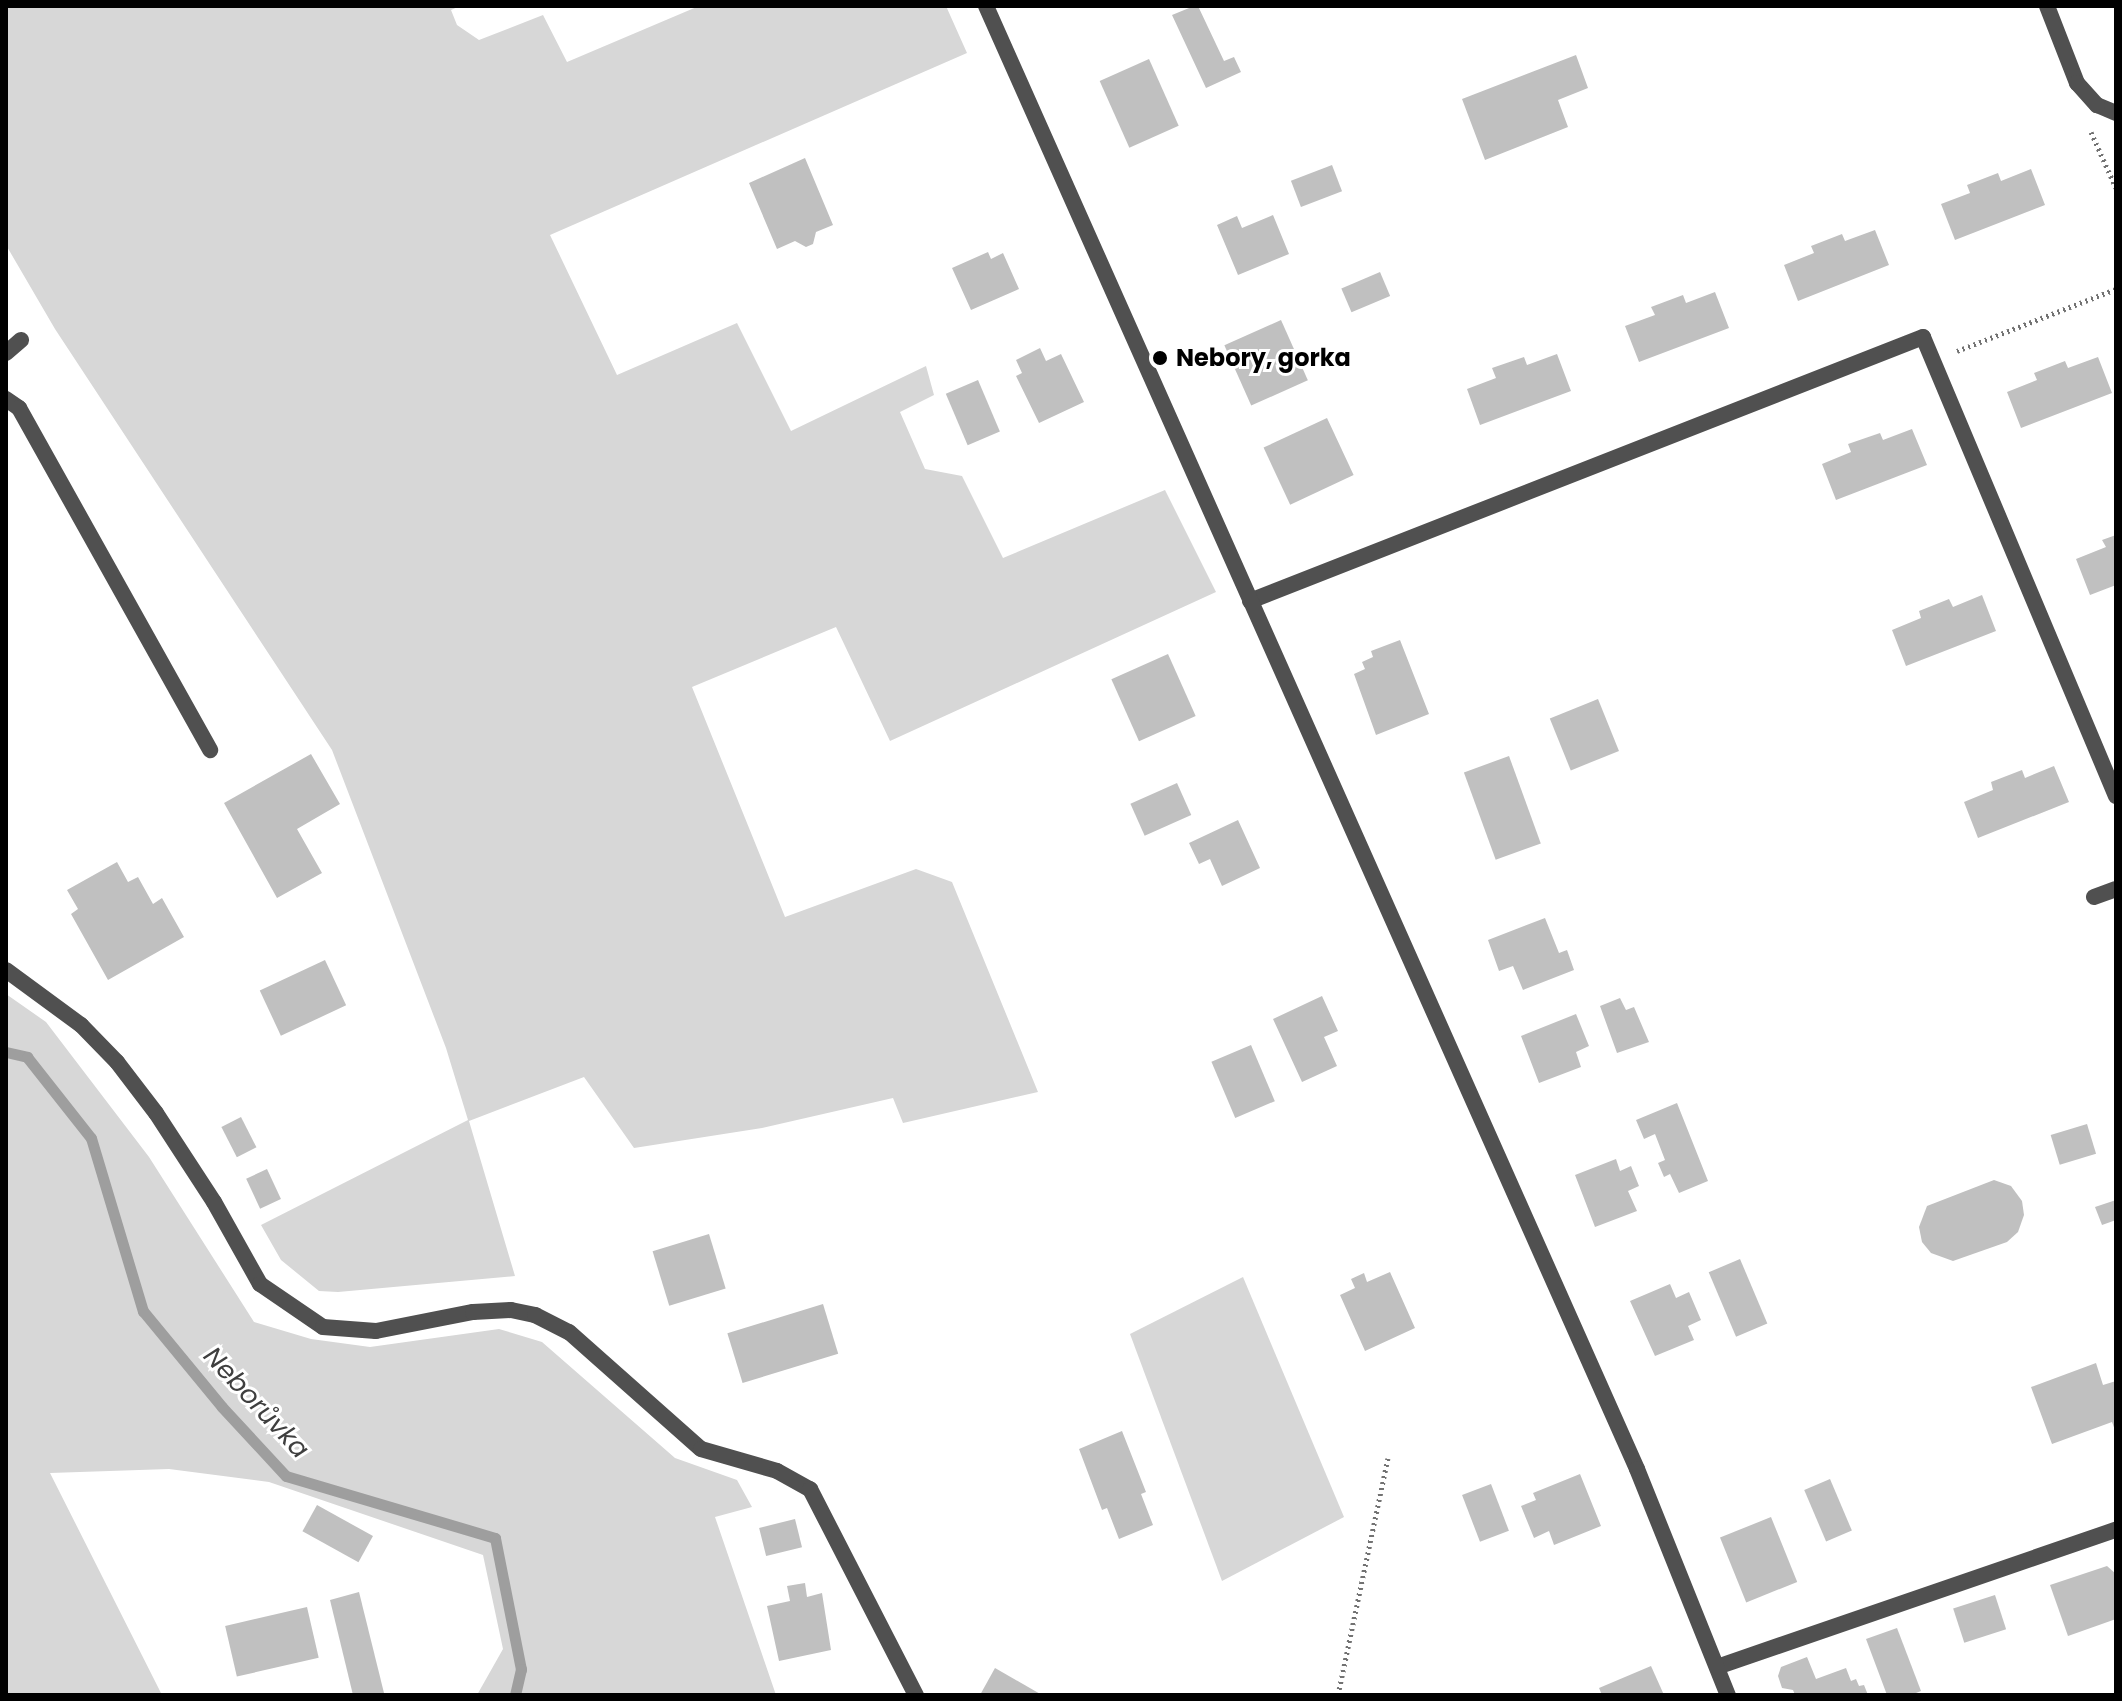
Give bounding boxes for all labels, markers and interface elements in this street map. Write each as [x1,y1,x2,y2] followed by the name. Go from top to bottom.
[1176,344,1351,372] place label: Nebory, gorka
[1151,349,1169,367] marker: Nebory, gorka
[197,1341,315,1465] water label: Neborůvka

